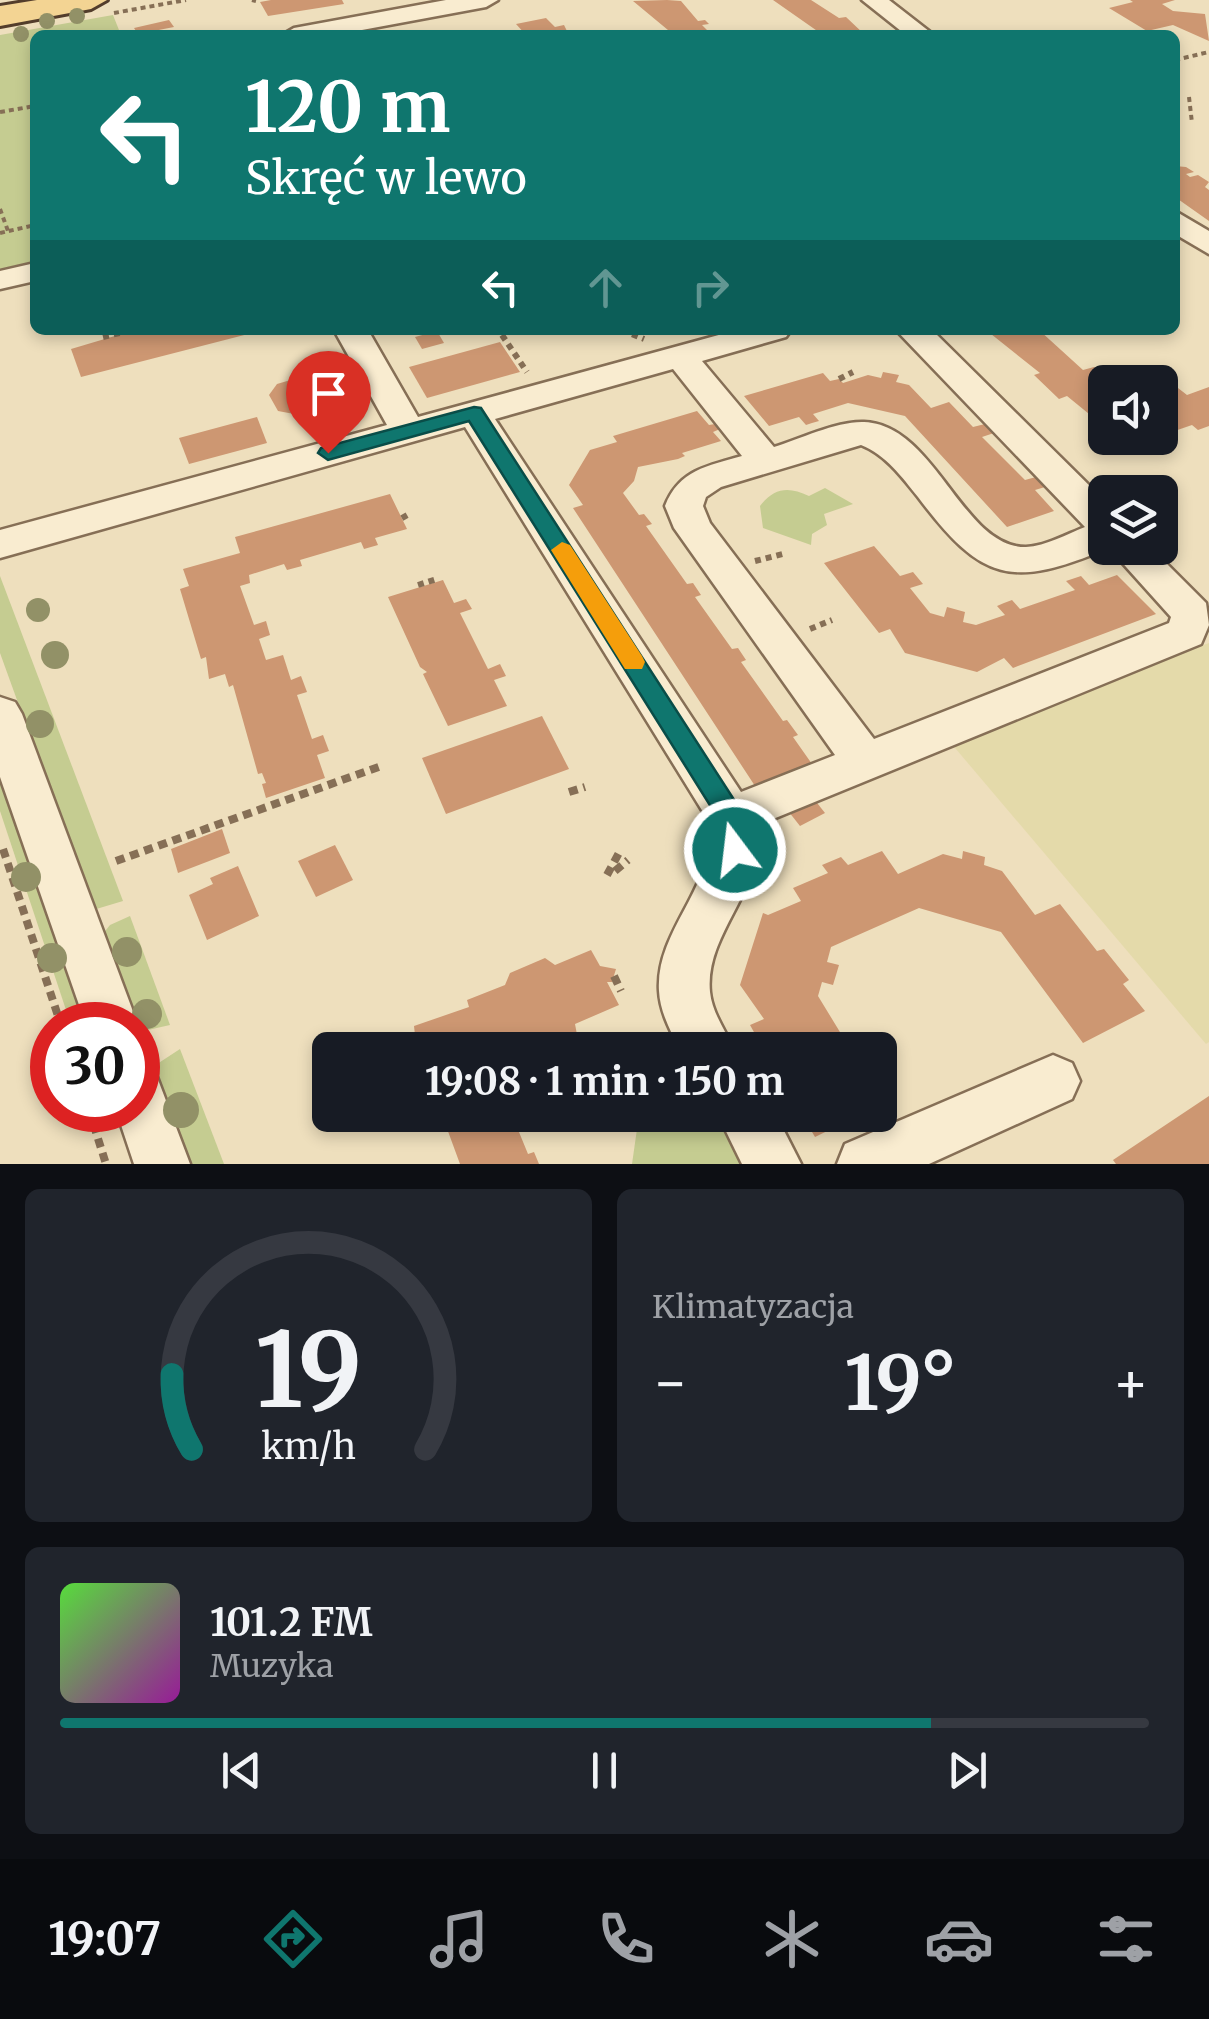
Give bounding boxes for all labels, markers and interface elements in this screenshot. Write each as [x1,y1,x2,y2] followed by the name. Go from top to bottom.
[245,63,450,151] text: 120 m
[80,70,210,200] icon: left
[245,150,527,206] text: Skręć w lewo
[473,260,528,315] icon: left
[578,260,633,315] icon: ahead
[683,260,738,315] icon: right
[286,351,371,454] pin
[1088,365,1178,565] map controls
[1088,365,1178,455] button: sound
[301,366,356,421] icon: arrive
[1088,475,1178,565] button: layers
[683,798,787,902] position arrow
[30,1002,160,1132] speed limit sign: 30
[425,1058,784,1105] text: 19:08 · 1 min · 150 m
[652,1287,854,1327] text: Klimatyzacja
[255,1305,362,1435] text: 19
[844,1336,957,1430] text: 19°
[652,1348,689,1417] text: −
[1112,1348,1149,1417] text: +
[261,1424,356,1469] text: km/h
[210,1599,372,1646] text: 101.2 FM
[210,1646,334,1686] text: Muzyka
[214,1743,269,1798] icon: previous
[577,1743,632,1798] icon: pause
[940,1743,995,1798] icon: next
[258,1904,328,1974] icon: directions
[424,1904,494,1974] icon: music
[591,1904,661,1974] icon: phone
[757,1904,827,1974] icon: climate
[924,1904,994,1974] icon: car
[1091,1904,1161,1974] icon: filters
[48,1911,161,1967] text: 19:07

